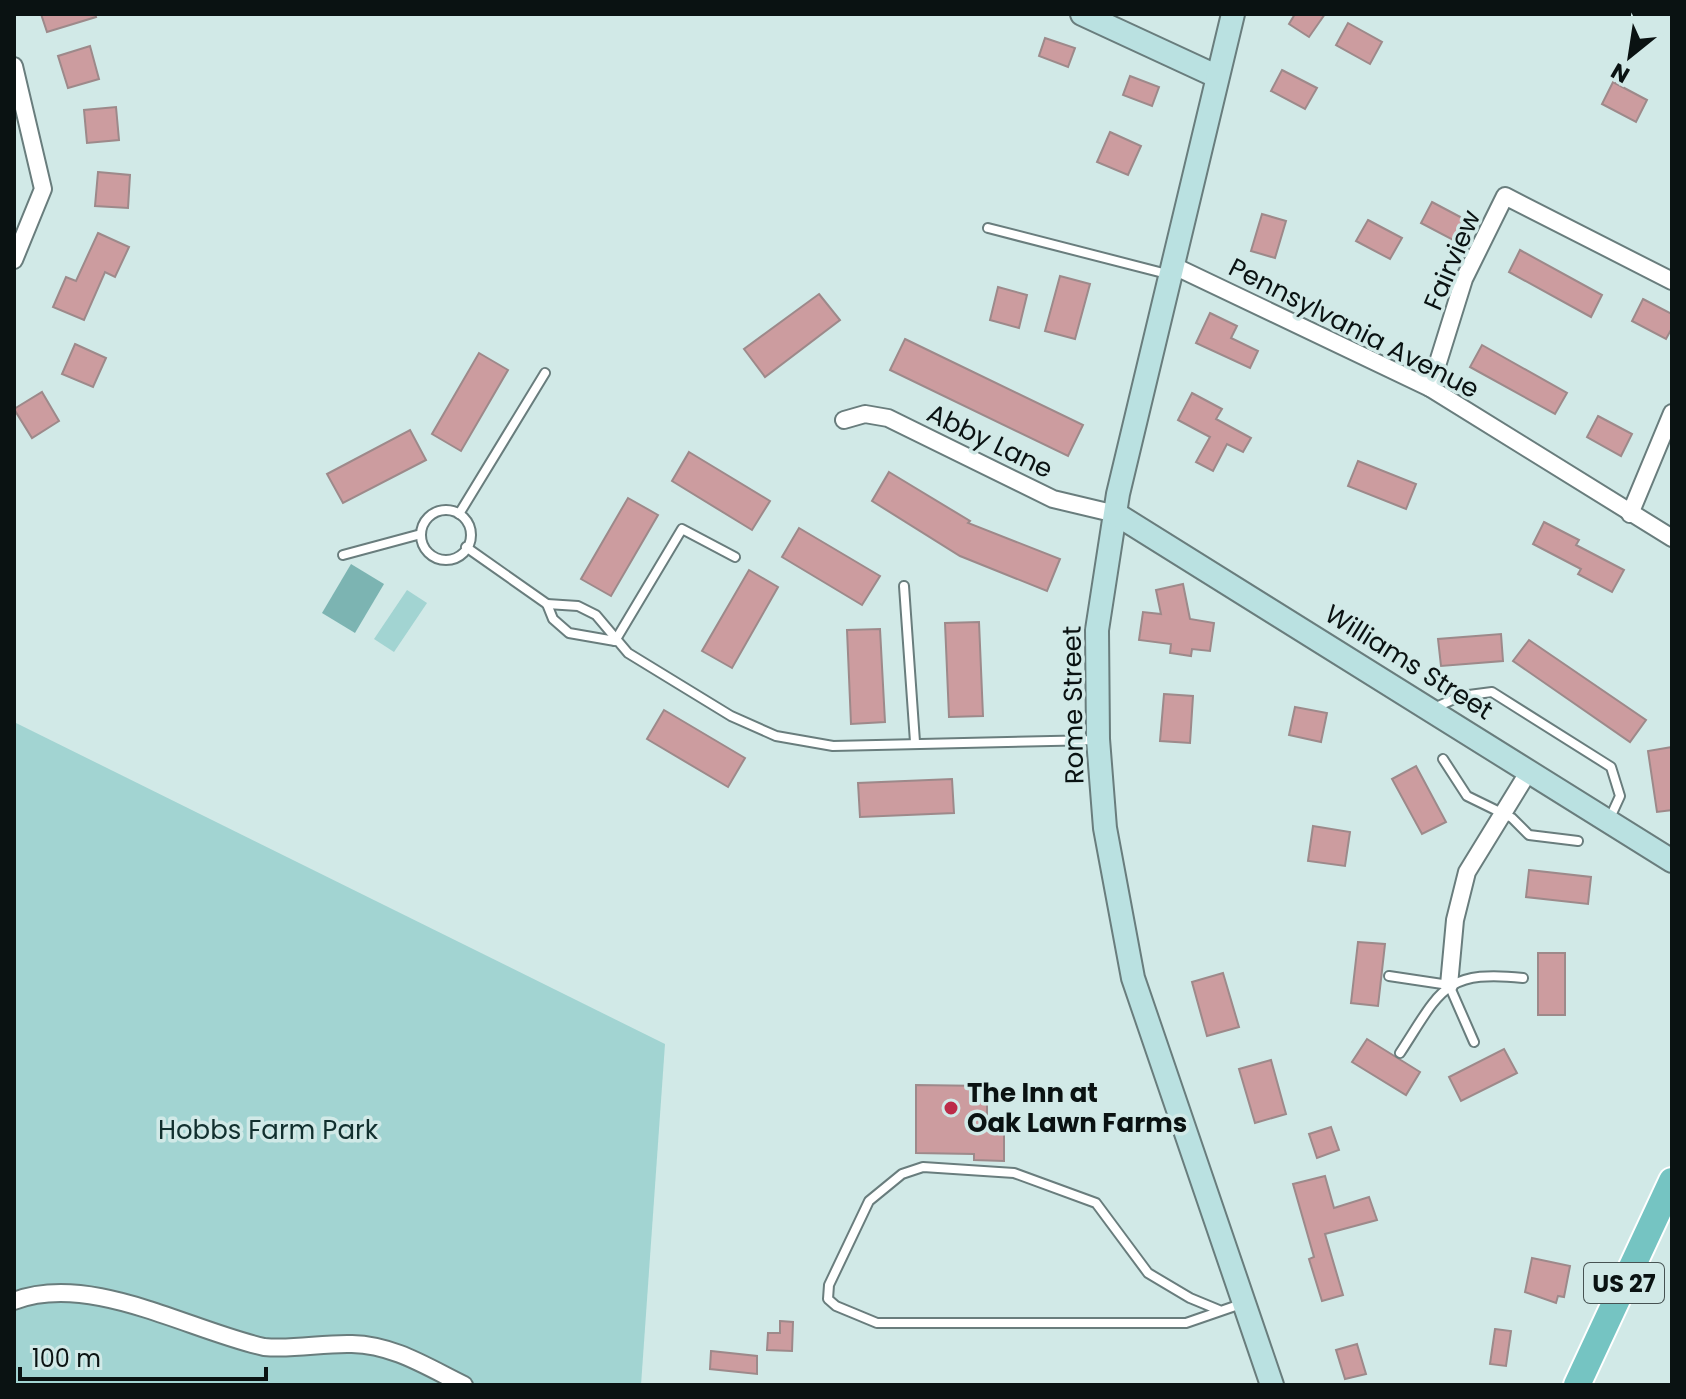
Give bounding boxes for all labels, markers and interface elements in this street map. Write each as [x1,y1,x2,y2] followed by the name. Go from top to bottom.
[1590,16,1670,96] north arrow
[1605,55,1635,90] text: N
[1415,205,1489,315] street label: Fairview
[1223,249,1485,407] street label: Pennsylvania Avenue
[921,395,1059,487] street label: Abby Lane
[1318,596,1500,728] street label: Williams Street
[1054,625,1092,785] street label: Rome Street
[967,1075,1187,1141] place label: The Inn at Oak Lawn Farms
[942,1099,960,1117] marker: The Inn at Oak Lawn Farms
[158,1112,379,1148] park label: Hobbs Farm Park
[1584,1263,1664,1303] road number: US 27
[20,1331,266,1381] scale bar
[32,1342,101,1375] text: 100 m

